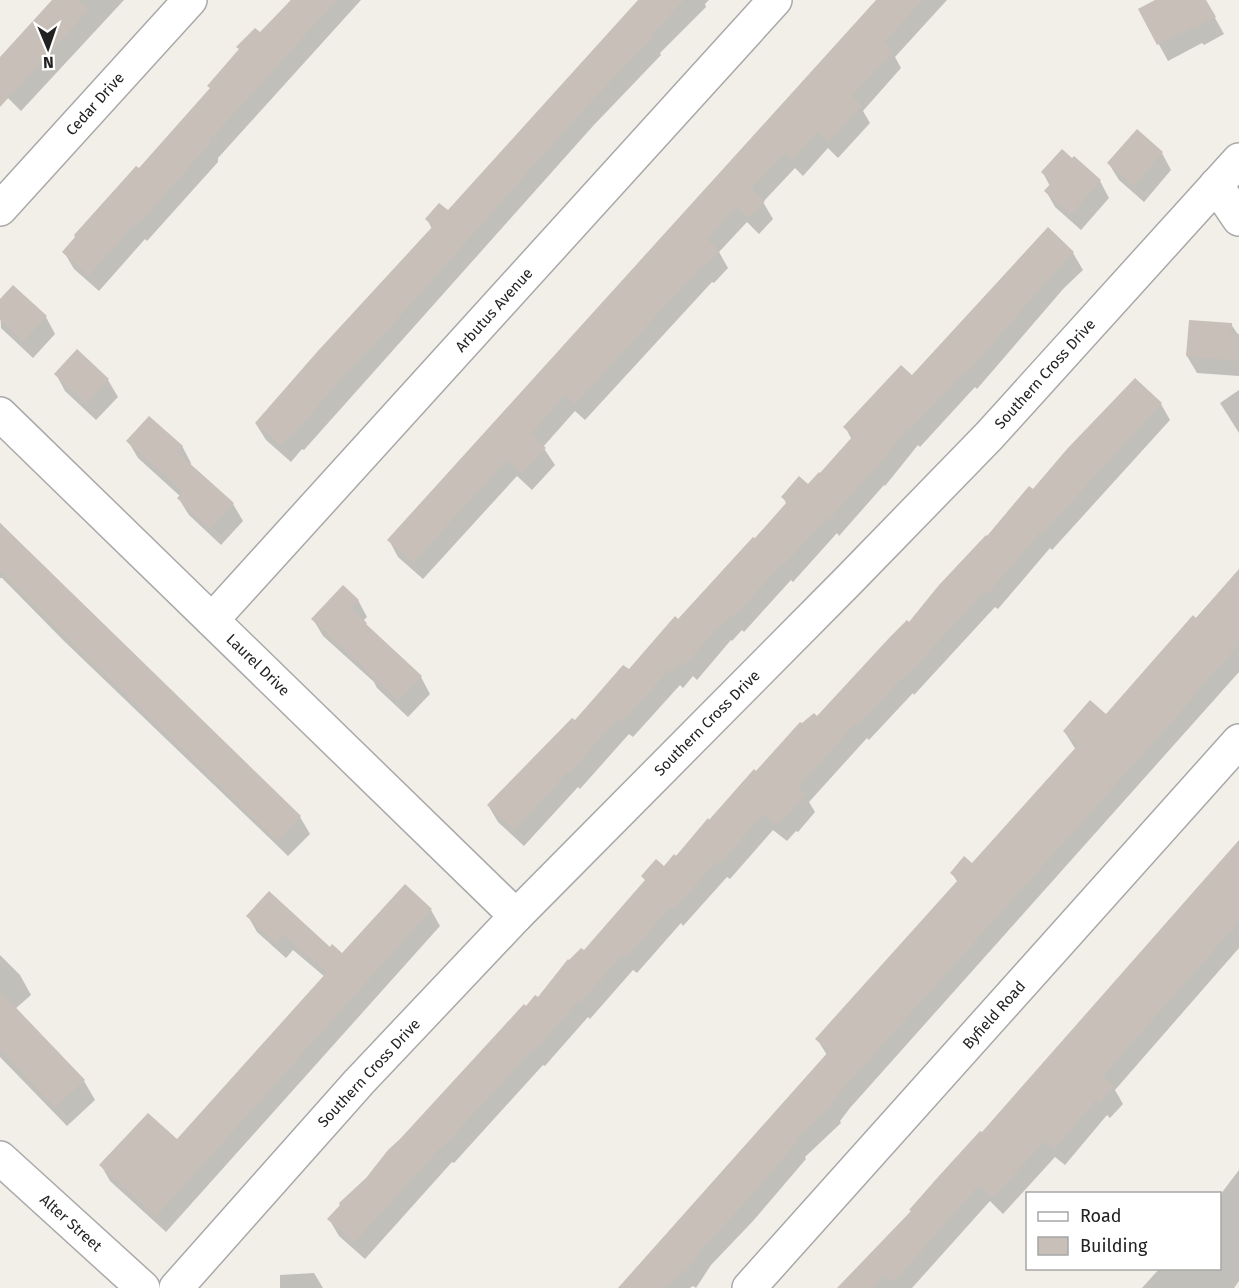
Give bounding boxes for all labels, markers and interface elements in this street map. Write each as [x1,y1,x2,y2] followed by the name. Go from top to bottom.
[18,18,78,78] north arrow
[43,53,54,72] text: N
[62,69,128,139] street label: Cedar Drive
[452,264,536,356] street label: Arbutus Avenue
[991,315,1099,433] street label: Southern Cross Drive
[223,630,293,700] street label: Laurel Drive
[650,666,764,780] street label: Southern Cross Drive
[959,977,1029,1053] street label: Byfield Road
[314,1015,424,1131] street label: Southern Cross Drive
[36,1191,106,1256] street label: Alter Street
[1026,1192,1221,1270] legend
[1080,1205,1122,1227] text: Road
[1080,1235,1148,1257] text: Building

